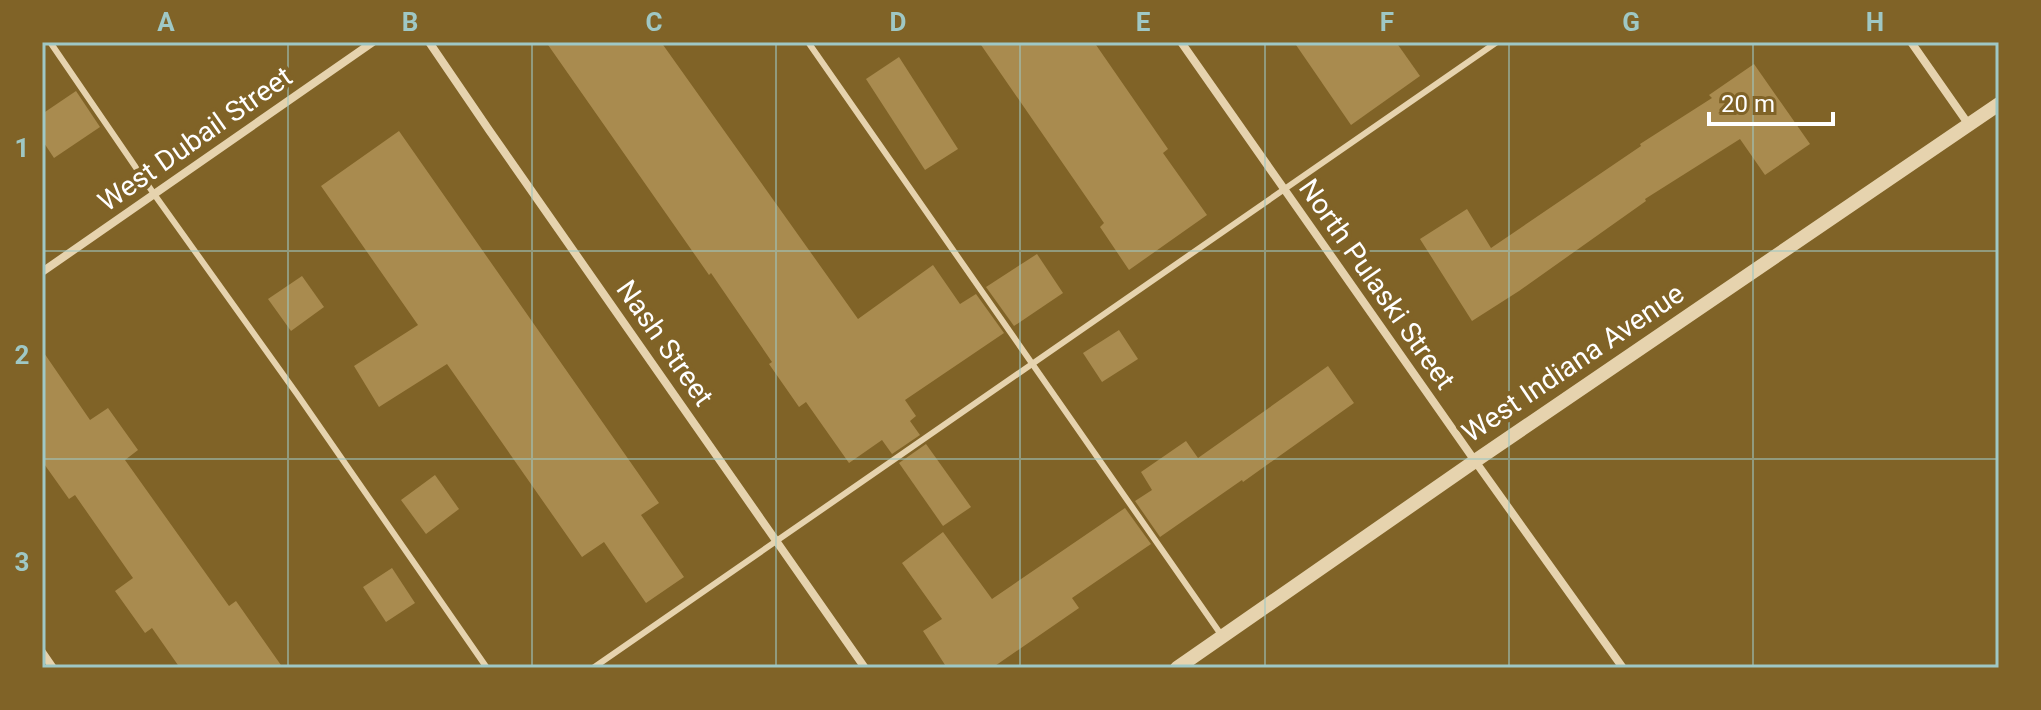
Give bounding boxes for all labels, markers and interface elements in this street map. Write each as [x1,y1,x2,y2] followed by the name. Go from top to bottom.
[157,7,175,37] text: A
[402,7,418,37] text: B
[645,7,663,37] text: C
[890,7,906,37] text: D
[1136,7,1151,37] text: E
[1380,7,1394,37] text: F
[1622,7,1640,37] text: G
[1866,7,1884,37] text: H
[92,60,298,218] street label: West Dubail Street
[1709,76,1833,126] scale bar
[1721,90,1775,118] text: 20 m
[15,133,29,163] text: 1
[1292,173,1462,395] street label: North Pulaski Street
[610,274,720,412] street label: Nash Street
[1456,277,1690,449] street label: West Indiana Avenue
[15,340,29,370] text: 2
[15,547,29,577] text: 3

